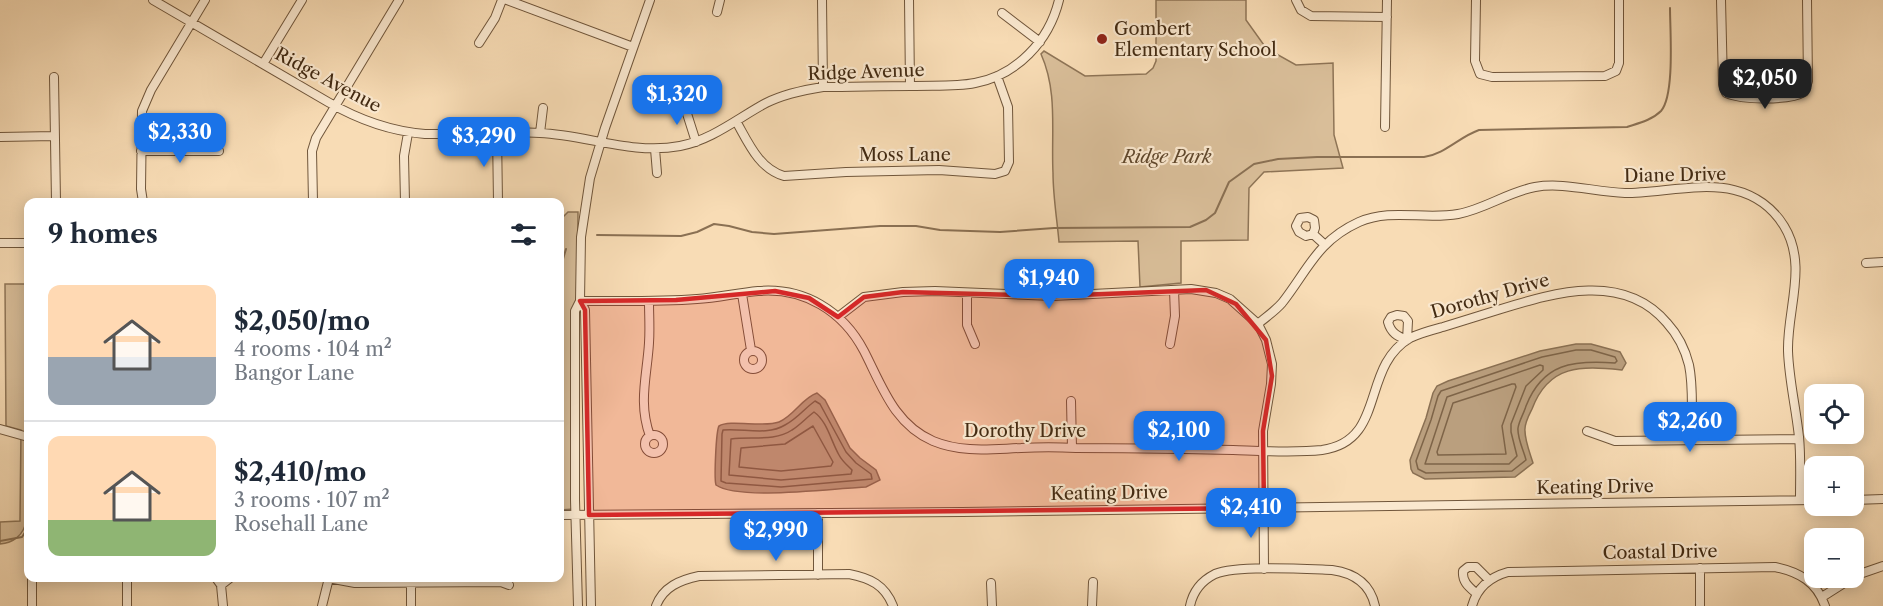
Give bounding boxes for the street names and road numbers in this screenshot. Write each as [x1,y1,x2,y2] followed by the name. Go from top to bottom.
[271,43,385,117] street label: Ridge Avenue
[807,59,925,85] street label: Ridge Avenue
[859,144,951,166] street label: Moss Lane
[1624,163,1726,187] street label: Diane Drive
[1428,269,1552,323] street label: Dorothy Drive
[964,420,1086,442] street label: Dorothy Drive
[1536,475,1654,499] street label: Keating Drive
[1050,481,1168,505] street label: Keating Drive
[1602,540,1718,564] street label: Coastal Drive

